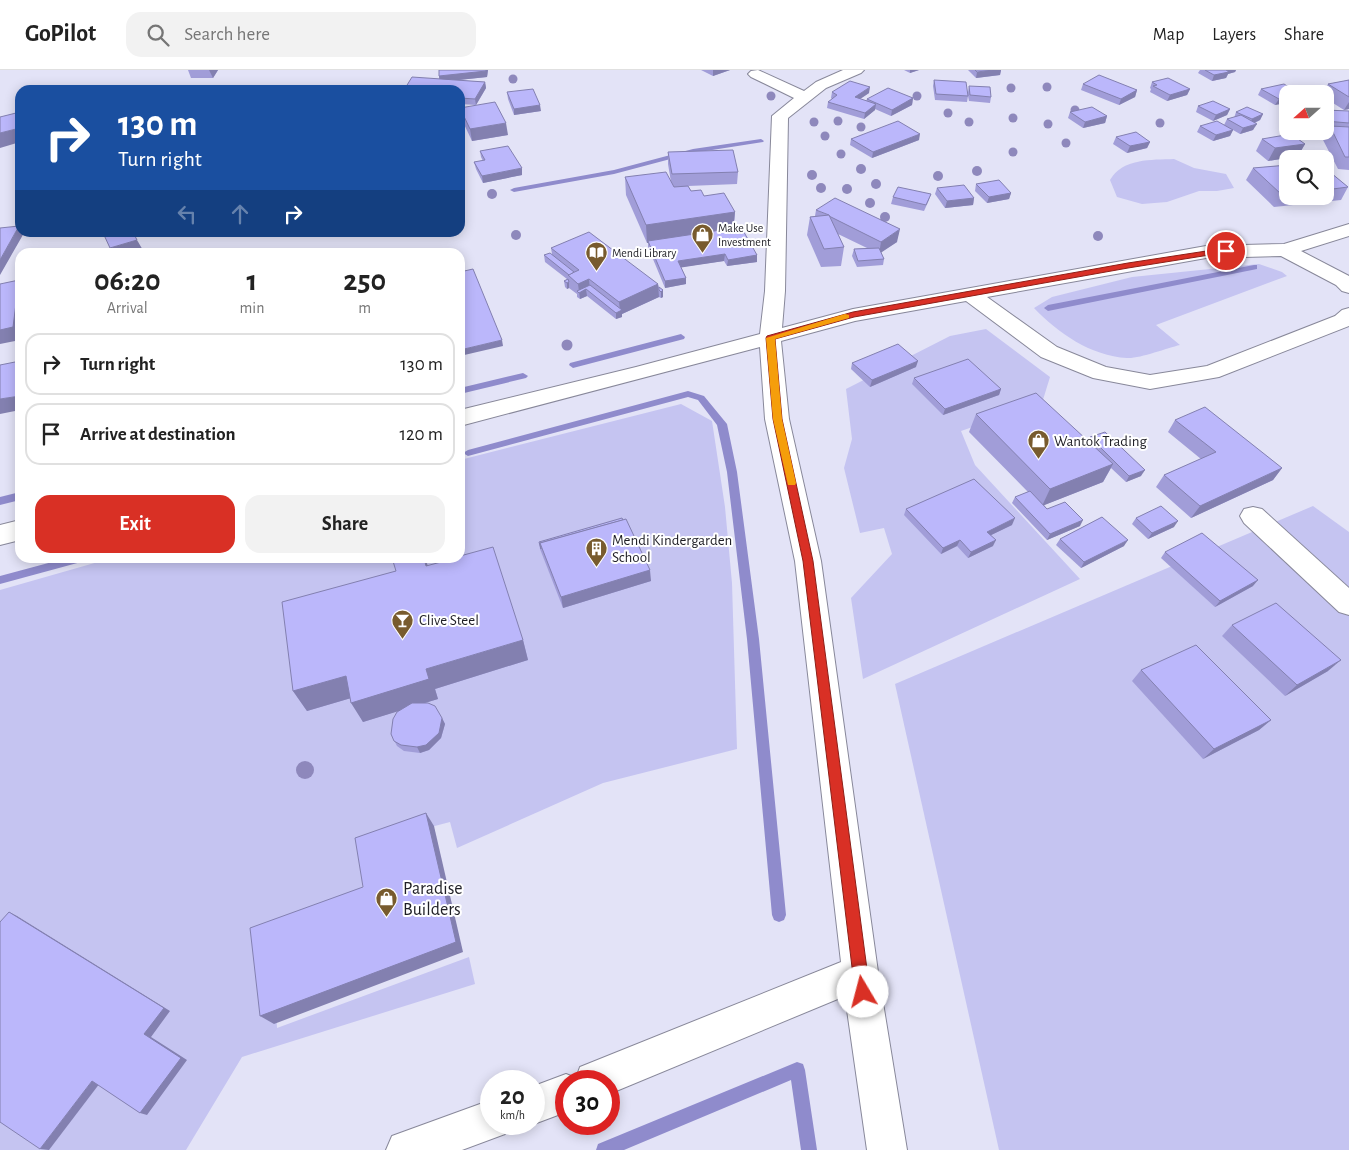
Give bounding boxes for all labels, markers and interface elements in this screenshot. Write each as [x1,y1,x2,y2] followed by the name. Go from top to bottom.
[126,12,476,57] search box
[144,21,172,49] icon: search
[25,22,96,46] text: GoPilot
[184,25,270,44] text: Search here
[1153,26,1184,44] text: Map
[1212,26,1256,44] text: Layers
[1284,26,1324,44] text: Share
[1279,85,1334,140] north arrow
[1279,85,1334,205] map controls
[35,105,100,170] icon: right
[118,107,197,142] text: 130 m
[118,148,202,170] text: Turn right
[1279,150,1334,205] button: search
[173,200,201,228] icon: left
[226,200,254,228] icon: ahead
[279,200,307,228] icon: right
[718,222,771,248] place label: Make Use Investment
[690,223,714,254] shop icon: Make Use Investment
[1205,230,1247,272] pin
[1212,237,1240,265] icon: arrive
[584,241,608,272] library icon: Mendi Library
[612,247,676,260] place label: Mendi Library
[94,266,161,296] text: 06:20
[247,266,257,296] text: 1
[343,266,386,296] text: 250
[107,300,148,316] text: Arrival
[240,300,264,316] text: min
[358,300,371,316] text: m
[37,350,65,378] icon: right
[80,355,155,374] text: Turn right
[400,355,443,374] text: 130 m
[37,420,65,448] icon: arrive
[80,425,236,444] text: Arrive at destination
[399,425,443,444] text: 120 m
[1026,429,1050,460] shop icon: Wantok Trading
[1054,434,1148,449] place label: Wantok Trading
[35,495,235,553] button: Exit
[245,495,445,553] button: Share
[612,533,732,565] place label: Mendi Kindergarden School
[584,537,608,568] building icon: Mendi Kindergarden School
[391,608,415,639] bar icon: Clive Steel
[419,613,479,628] place label: Clive Steel
[403,880,463,919] place label: Paradise Builders
[375,887,399,918] shop icon: Paradise Builders
[836,965,888,1017] position arrow
[555,1070,620,1135] speed limit sign: 30
[500,1084,525,1109] text: 20
[500,1109,525,1121] text: km/h

